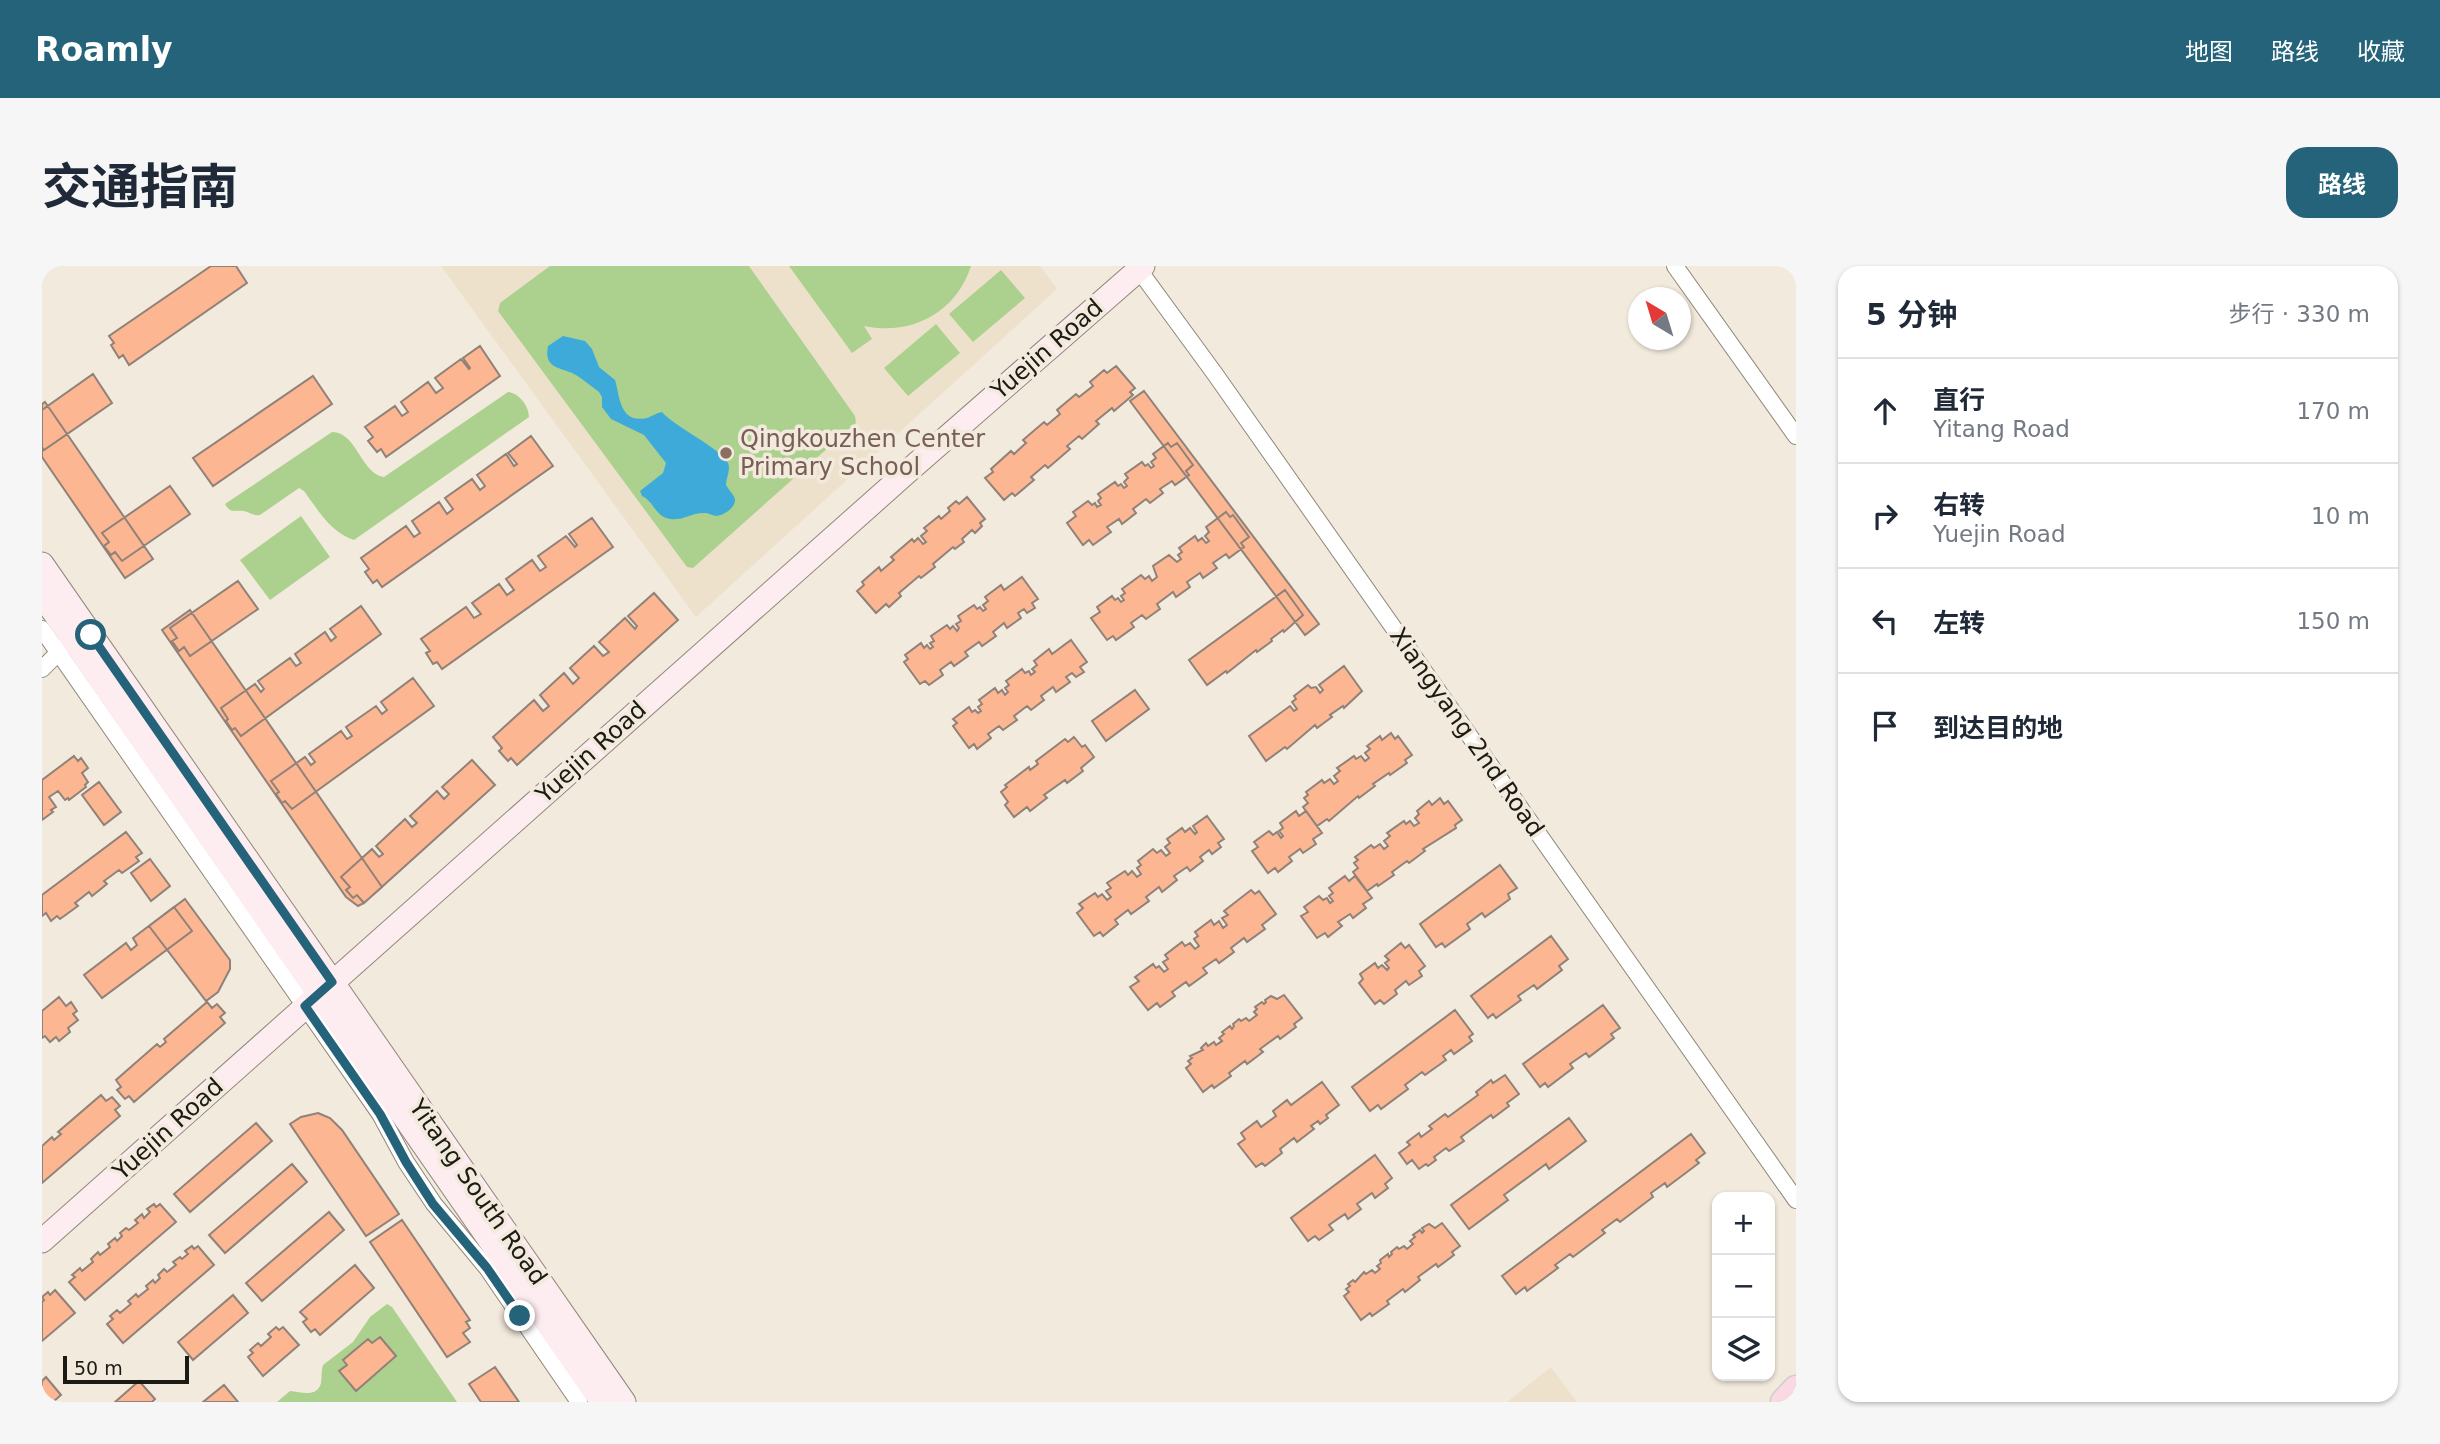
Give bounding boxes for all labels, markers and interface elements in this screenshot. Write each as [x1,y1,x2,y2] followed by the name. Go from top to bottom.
[35,30,173,69] text: Roamly
[2185,38,2233,66] text: 地图
[2271,38,2319,66] text: 路线
[2357,38,2405,66] text: 收藏
[2286,147,2398,218] button: 路线
[42,159,238,216] text: 交通指南
[1628,287,1691,350] north arrow
[985,293,1108,406] street label: Yuejin Road
[1866,297,1957,332] text: 5 分钟
[2228,301,2370,327] text: 步行 · 330 m
[1933,385,1985,415] text: 直行
[1866,392,1904,430] icon: ahead
[2296,398,2370,424] text: 170 m
[1933,416,2070,442] text: Yitang Road
[740,425,985,481] place label: Qingkouzhen Center Primary School
[718,445,734,461] marker: Qingkouzhen Center Primary School
[1933,490,1985,520] text: 右转
[1866,497,1904,535] icon: right
[2311,503,2370,529] text: 10 m
[1933,521,2066,547] text: Yuejin Road
[1866,602,1904,640] icon: left
[1933,608,1985,638] text: 左转
[2296,608,2370,634] text: 150 m
[75,619,106,650] route start
[1384,622,1550,842] street label: Xiangyang 2nd Road
[530,695,652,809] street label: Yuejin Road
[1866,707,1904,745] icon: arrive
[1933,713,2063,743] text: 到达目的地
[107,1072,229,1186] street label: Yuejin Road
[403,1093,553,1290] street label: Yitang South Road
[1712,1192,1775,1381] map controls
[1712,1192,1775,1255] button: +
[1712,1255,1775,1318] button: −
[504,1300,535,1331] route end
[1712,1318,1775,1381] button: layers
[63,1353,189,1385] scale bar
[74,1357,123,1379] text: 50 m

